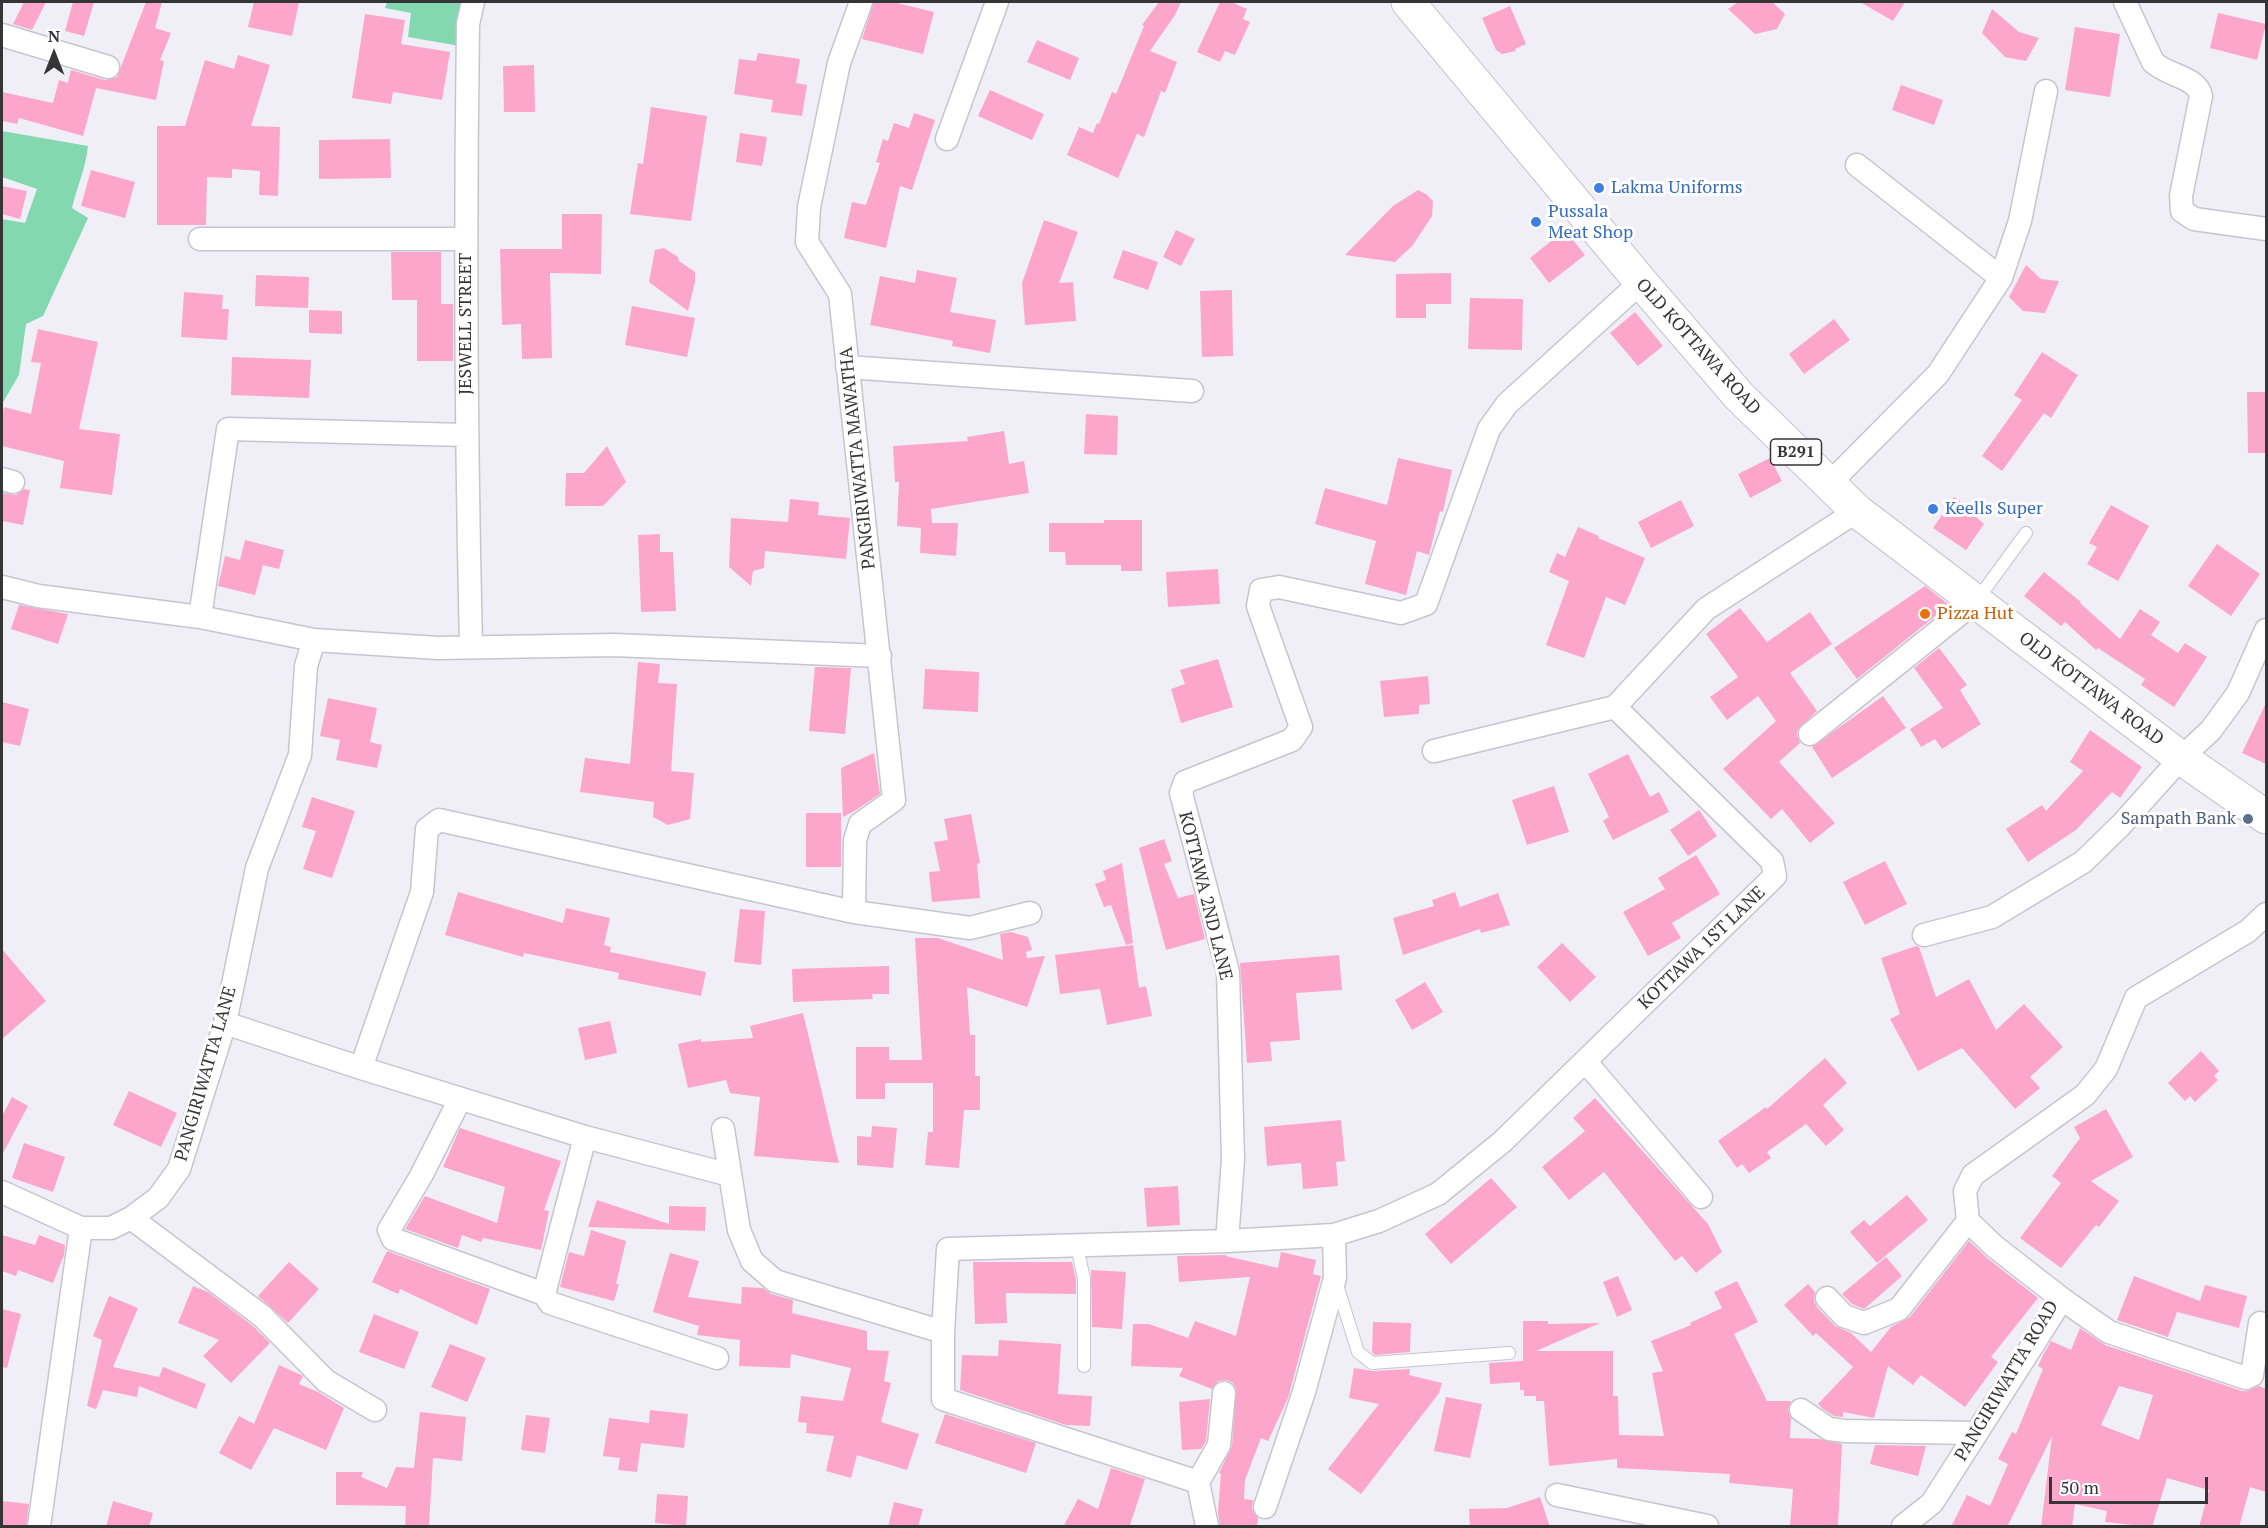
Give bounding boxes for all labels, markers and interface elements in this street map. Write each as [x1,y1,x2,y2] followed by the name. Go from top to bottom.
[24,24,84,84] north arrow
[48,25,60,47] text: N
[1611,177,1742,199] place label: Lakma Uniforms
[1592,181,1606,195] marker: Lakma Uniforms
[1548,201,1633,244] place label: Pussala Meat Shop
[1529,215,1543,229] marker: Pussala Meat Shop
[455,253,477,395] street label: JESWELL STREET
[1631,274,1765,420] street label: OLD KOTTAWA ROAD
[836,346,880,570] street label: PANGIRIWATTA MAWATHA
[1770,439,1822,465] road number: B291
[1945,498,2043,520] place label: Keells Super
[1926,502,1940,516] marker: Keells Super
[1937,603,2014,625] place label: Pizza Hut
[1918,607,1932,621] marker: Pizza Hut
[2014,627,2168,751] street label: OLD KOTTAWA ROAD
[2121,808,2236,830] place label: Sampath Bank
[1174,809,1236,983] street label: KOTTAWA 2ND LANE
[2241,812,2255,826] marker: Sampath Bank
[1634,882,1770,1014] street label: KOTTAWA 1ST LANE
[171,984,241,1164] street label: PANGIRIWATTA LANE
[1951,1297,2063,1465] street label: PANGIRIWATTA ROAD
[2052,1465,2211,1503] scale bar
[2060,1475,2099,1499] text: 50 m

